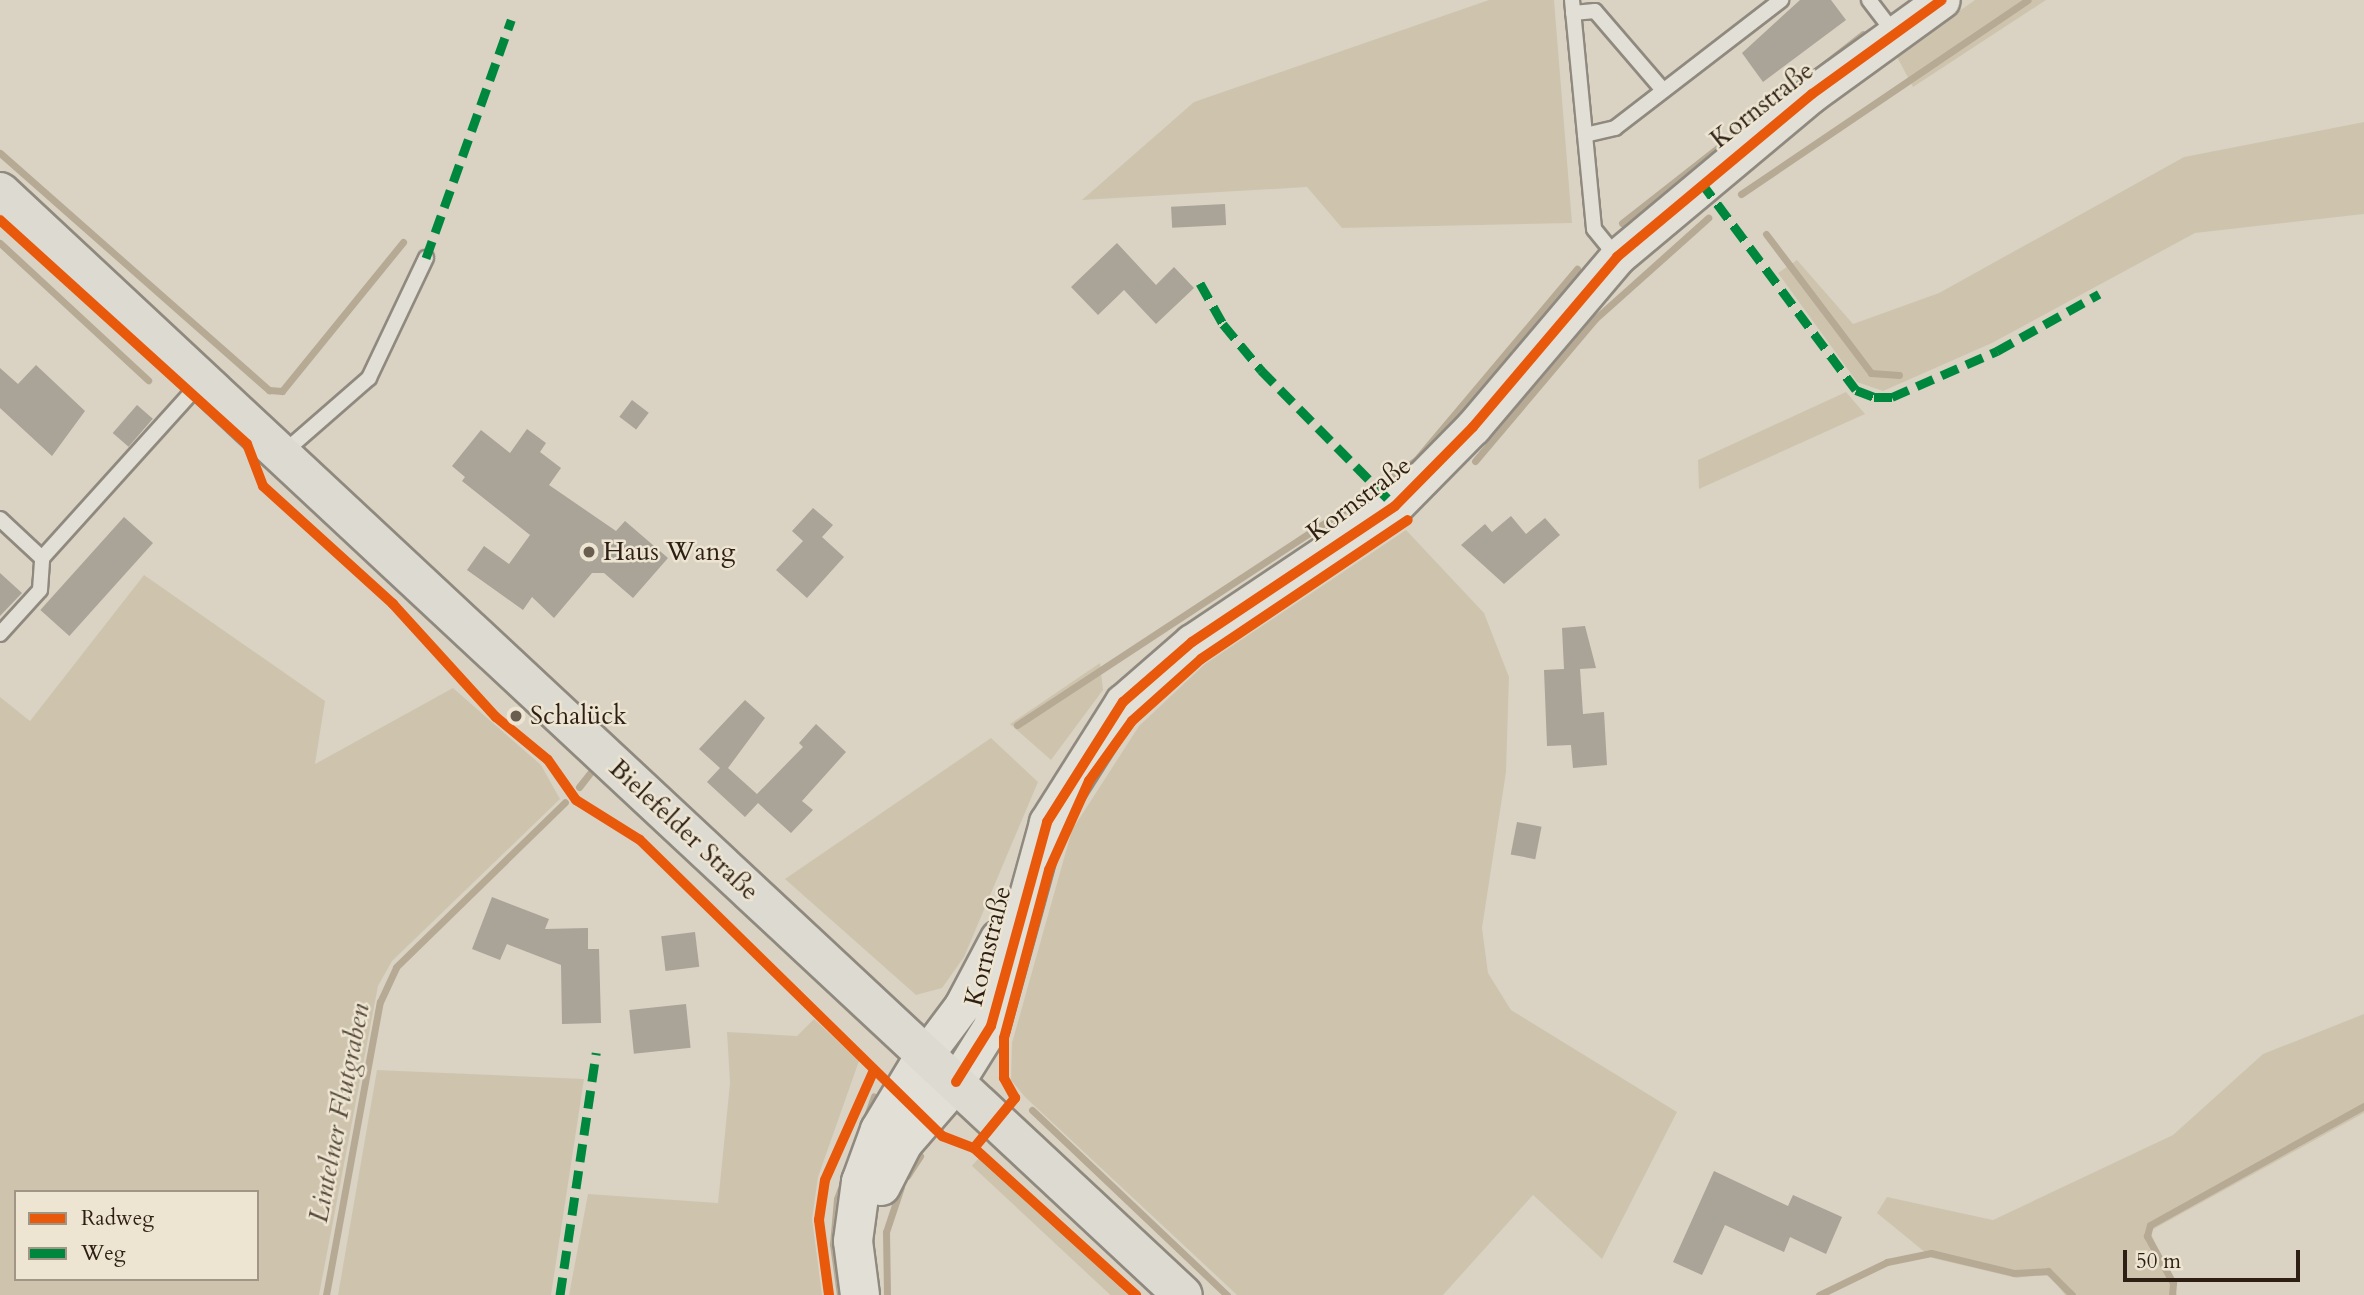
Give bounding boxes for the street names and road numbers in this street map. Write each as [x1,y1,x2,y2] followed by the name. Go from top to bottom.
[1704,55,1820,155] street label: Kornstraße
[1301,450,1417,548] street label: Kornstraße
[603,753,765,907] street label: Bielefelder Straße
[958,883,1018,1009] street label: Kornstraße

